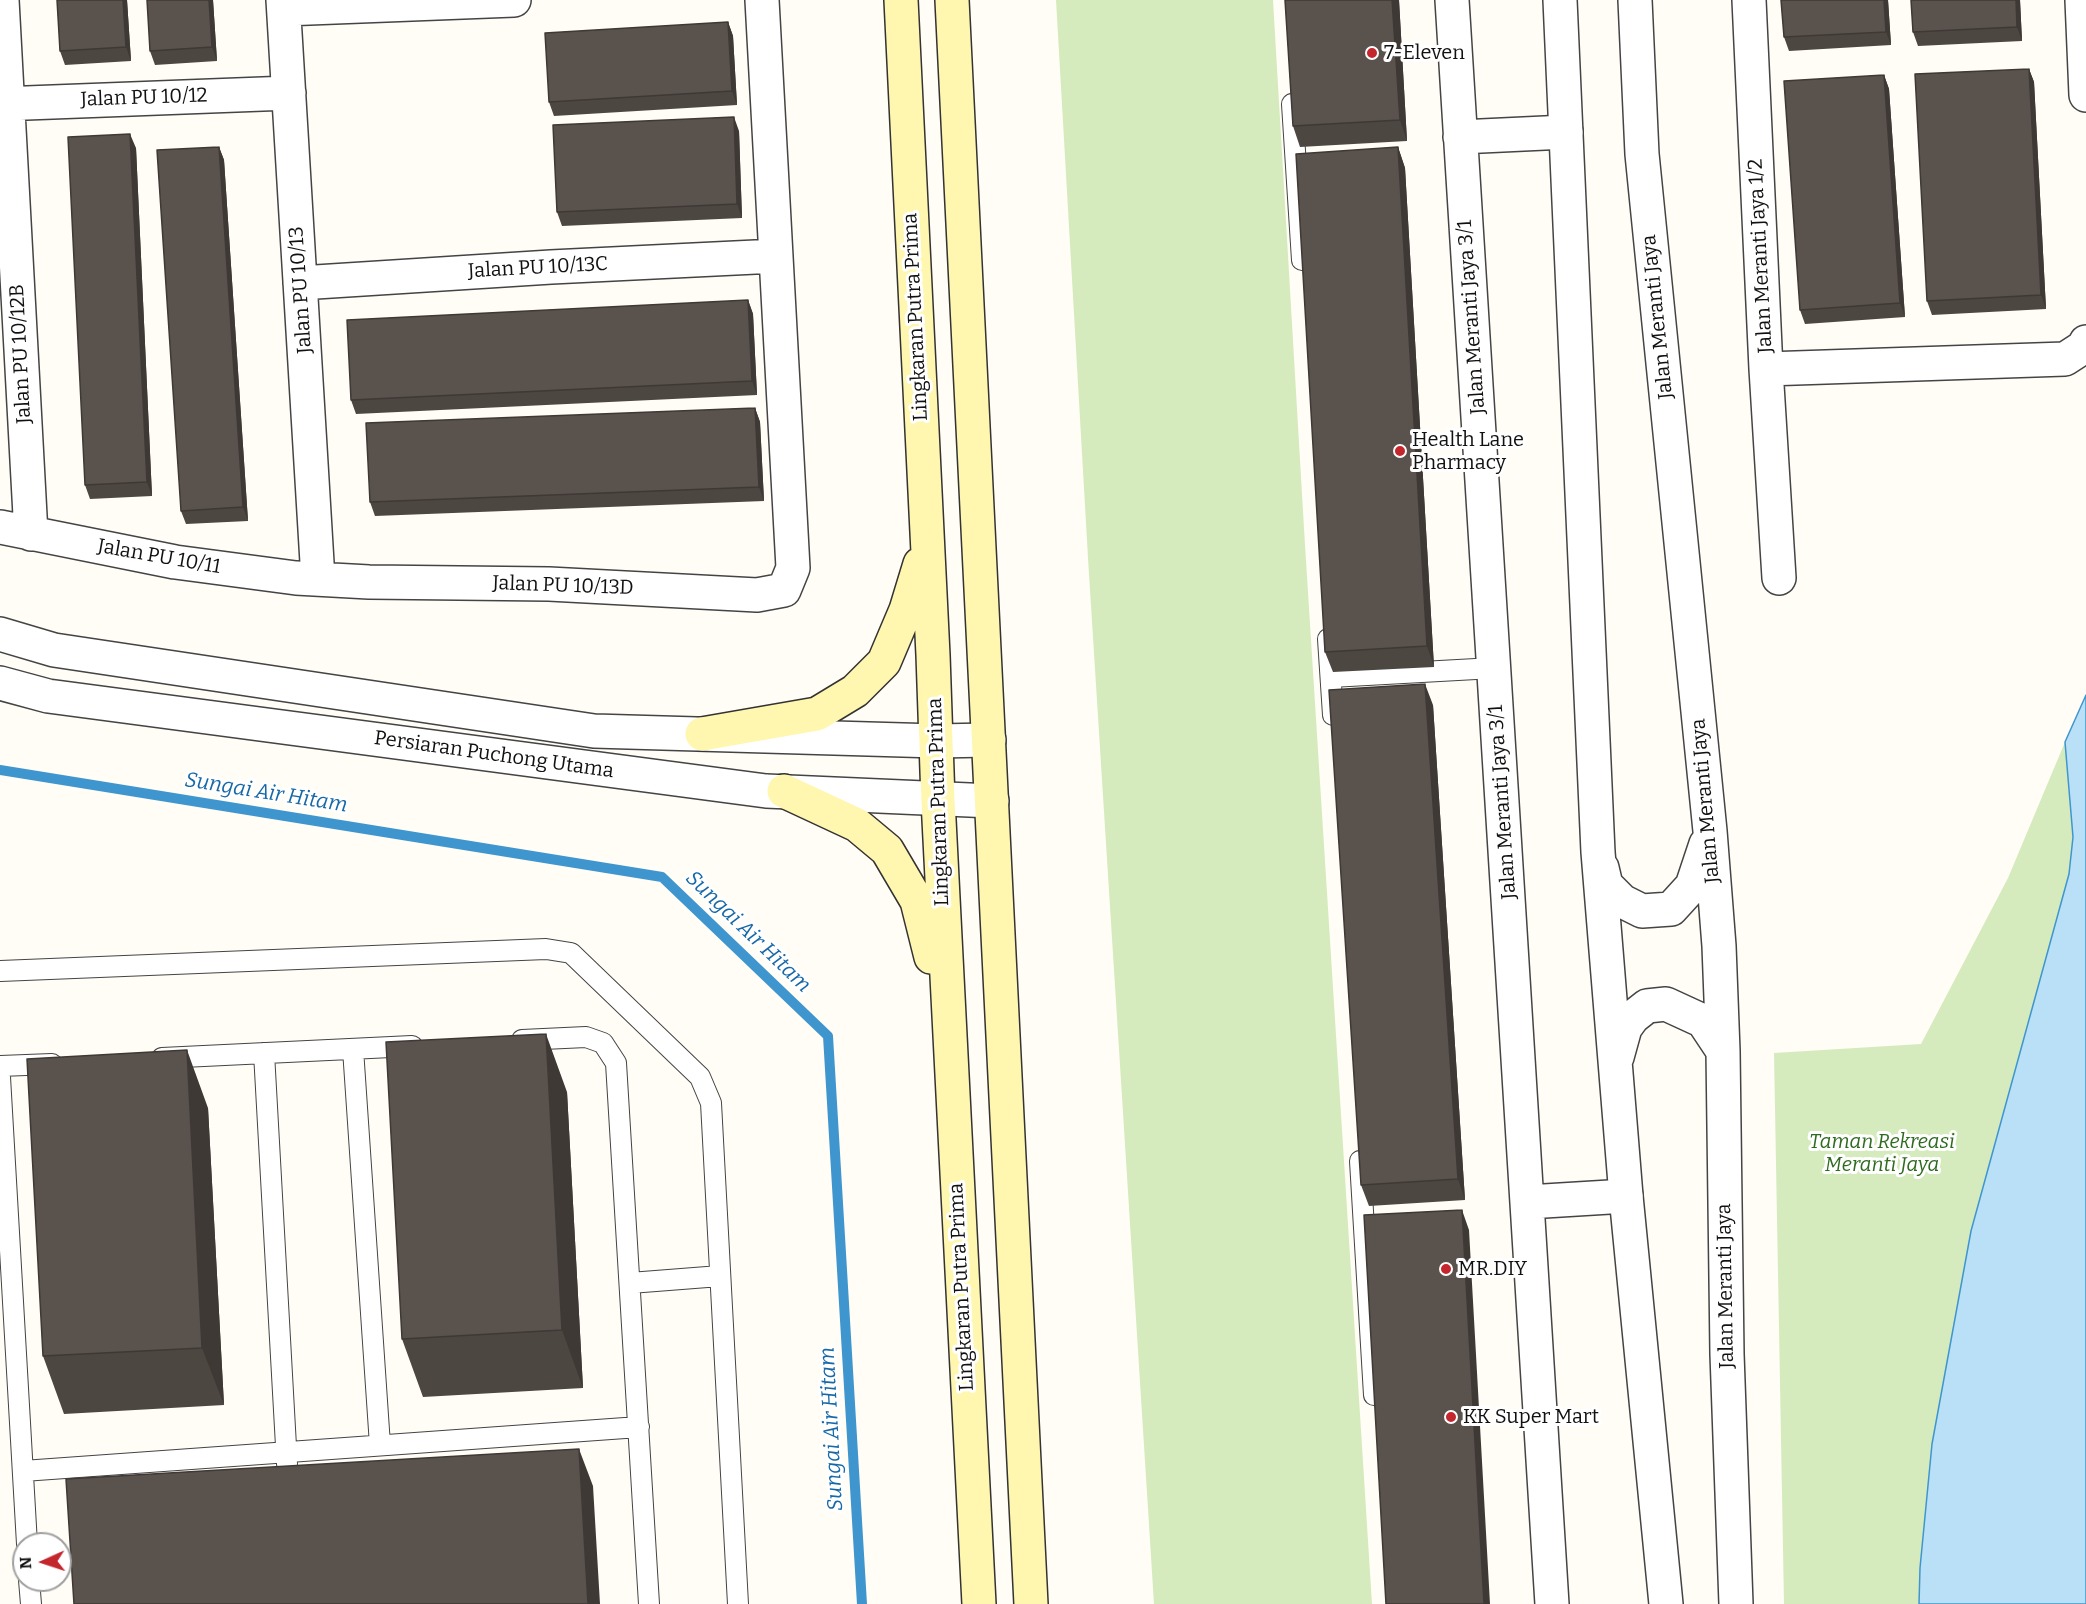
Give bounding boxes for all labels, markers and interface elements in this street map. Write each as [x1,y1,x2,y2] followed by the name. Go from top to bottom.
[1384,41,1465,65] place label: 7-Eleven
[1365,46,1379,60] marker: 7-Eleven
[80,84,208,112] street label: Jalan PU 10/12
[1744,158,1778,354] street label: Jalan Meranti Jaya 1/2
[899,212,933,422] street label: Lingkaran Putra Prima
[1453,219,1491,415] street label: Jalan Meranti Jaya 3/1
[285,226,317,354] street label: Jalan PU 10/13
[1637,234,1679,400] street label: Jalan Meranti Jaya
[467,252,609,284] street label: Jalan PU 10/13C
[5,284,37,424] street label: Jalan PU 10/12B
[1412,428,1524,475] place label: Health Lane Pharmacy
[1393,444,1407,458] marker: Health Lane Pharmacy
[96,534,222,580] street label: Jalan PU 10/11
[492,572,634,600] street label: Jalan PU 10/13D
[923,697,955,907] street label: Lingkaran Putra Prima
[1484,704,1522,900] street label: Jalan Meranti Jaya 3/1
[1687,718,1725,884] street label: Jalan Meranti Jaya
[373,726,615,784] street label: Persiaran Puchong Utama
[183,768,349,818] water label: Sungai Air Hitam
[680,866,816,998] water label: Sungai Air Hitam
[1809,1130,1955,1177] park label: Taman Rekreasi Meranti Jaya
[945,1182,979,1392] street label: Lingkaran Putra Prima
[1713,1203,1739,1369] street label: Jalan Meranti Jaya
[1458,1257,1527,1281] place label: MR.DIY
[1439,1262,1453,1276] marker: MR.DIY
[815,1346,849,1512] water label: Sungai Air Hitam
[1463,1405,1599,1429] place label: KK Super Mart
[1444,1410,1458,1424] marker: KK Super Mart
[12,1532,72,1592] north arrow
[16,1556,35,1570] text: N

